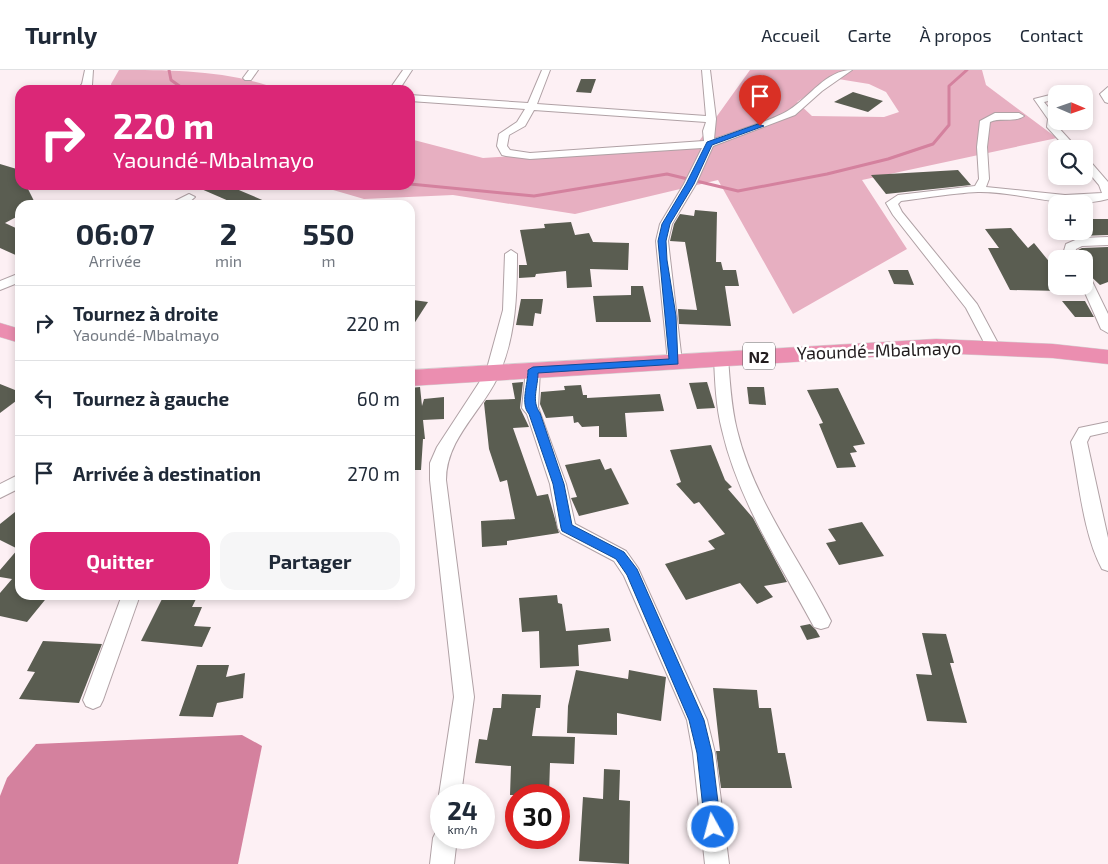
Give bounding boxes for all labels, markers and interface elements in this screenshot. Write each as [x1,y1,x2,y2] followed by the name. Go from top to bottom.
[25,20,97,49] text: Turnly
[761,24,820,46] text: Accueil
[848,24,891,46] text: Carte
[919,24,992,46] text: À propos
[1020,24,1083,46] text: Contact
[739,75,781,126] pin
[746,82,774,110] icon: arrive
[1048,85,1092,130] north arrow
[1048,85,1093,295] map controls
[113,104,214,146] text: 220 m
[30,105,95,170] icon: right
[1048,140,1093,185] button: search
[113,146,314,172] text: Yaoundé-Mbalmayo
[1048,195,1093,240] button: +
[75,215,155,251] text: 06:07
[220,215,237,251] text: 2
[303,215,355,251] text: 550
[1048,250,1093,295] button: −
[89,251,141,270] text: Arrivée
[215,251,242,270] text: min
[322,251,336,270] text: m
[73,302,219,325] text: Tournez à droite
[30,309,58,337] icon: right
[346,312,400,335] text: 220 m
[73,325,219,344] text: Yaoundé-Mbalmayo
[796,336,962,364] street label: Yaoundé-Mbalmayo
[743,342,775,370] road number: N2
[30,384,58,412] icon: left
[73,387,229,410] text: Tournez à gauche
[357,387,400,410] text: 60 m
[30,459,58,487] icon: arrive
[73,462,261,485] text: Arrivée à destination
[347,462,400,485] text: 270 m
[30,532,210,590] button: Quitter
[220,532,400,590] button: Partager
[505,784,570,849] speed limit sign: 30
[447,795,478,825] text: 24
[686,800,738,852] position arrow
[448,822,477,836] text: km/h

